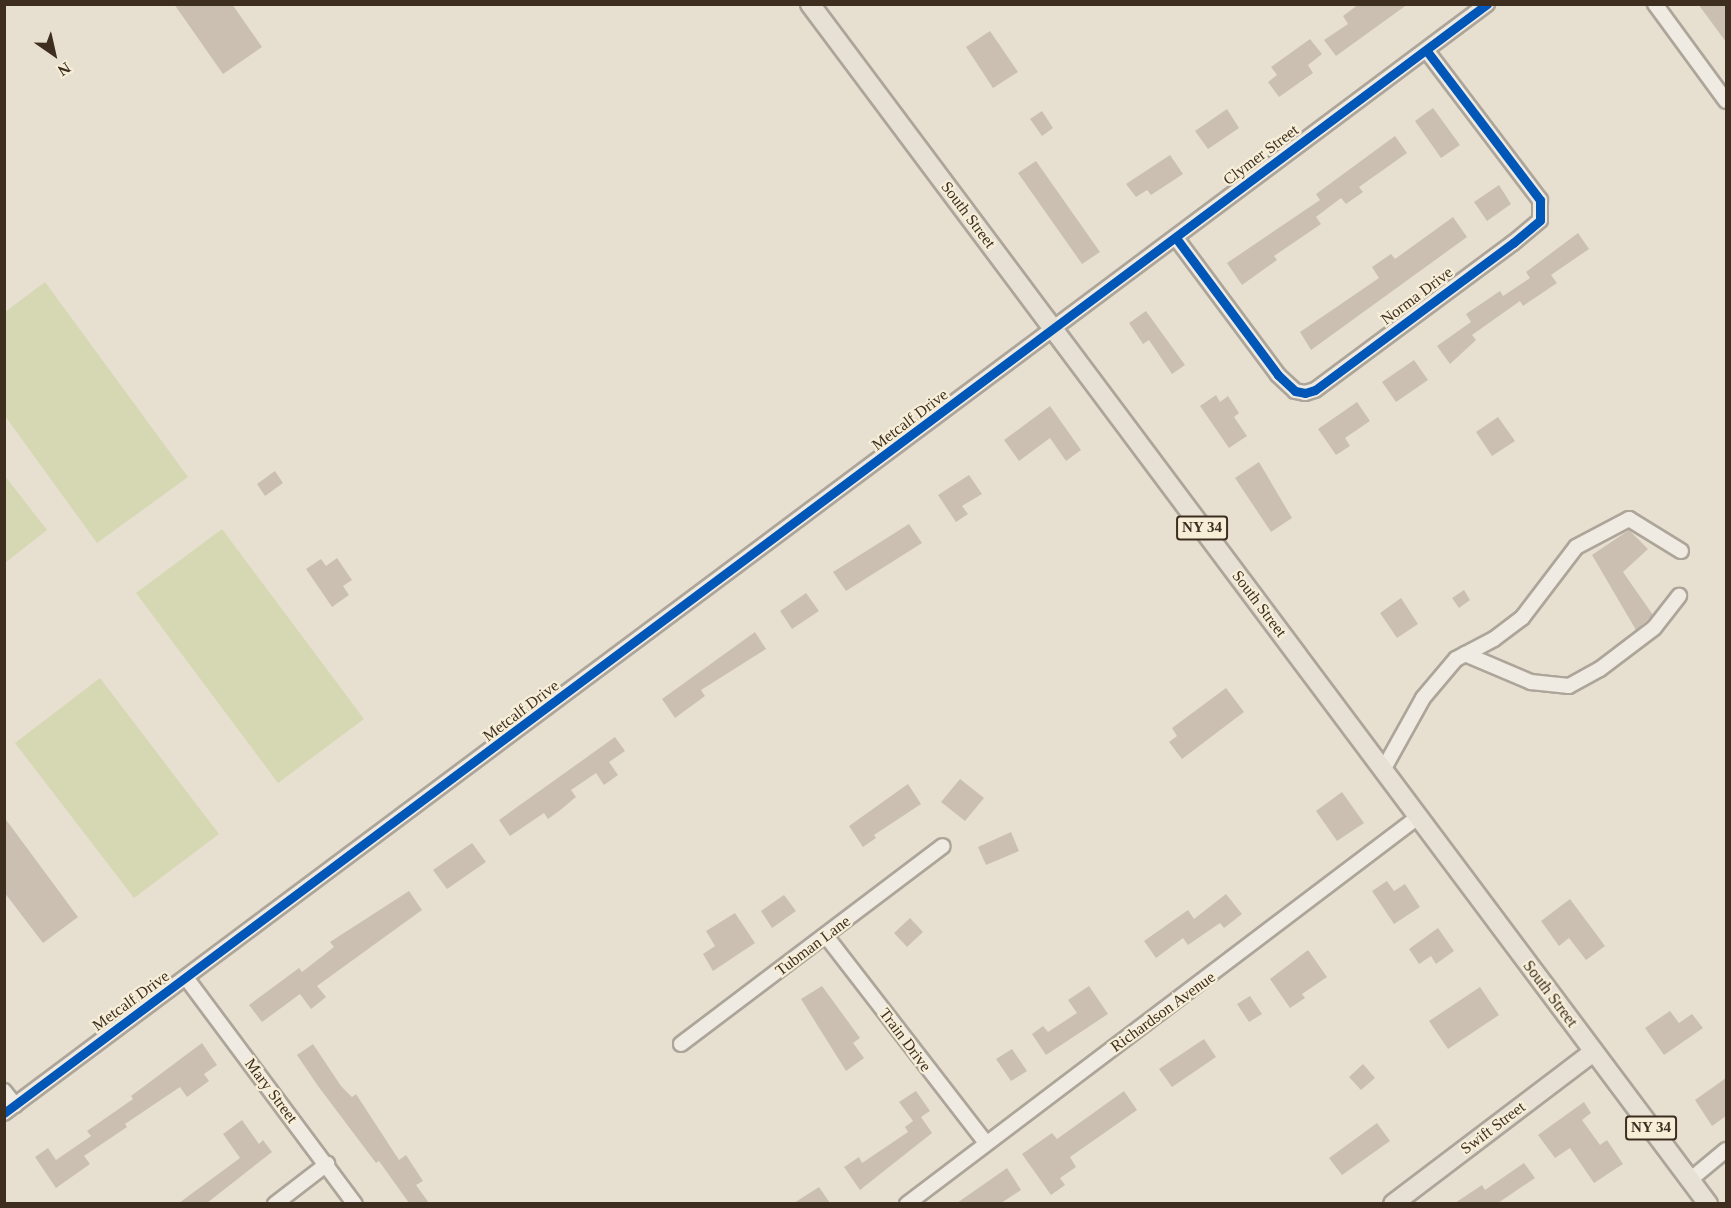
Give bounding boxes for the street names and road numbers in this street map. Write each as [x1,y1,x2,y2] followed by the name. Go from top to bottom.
[1220,120,1302,190] street label: Clymer Street
[937,178,999,252] street label: South Street
[1377,263,1457,329] street label: Norma Drive
[868,385,952,455] street label: Metcalf Drive
[1175,516,1229,540] road number: NY 34
[1228,567,1290,641] street label: South Street
[479,676,563,746] street label: Metcalf Drive
[772,912,854,980] street label: Tubman Lane
[1519,957,1581,1031] street label: South Street
[89,967,173,1035] street label: Metcalf Drive
[1107,967,1219,1057] street label: Richardson Avenue
[875,1004,935,1076] street label: Train Drive
[240,1055,302,1127] street label: Mary Street
[1457,1097,1529,1159] street label: Swift Street
[1624,1116,1678,1140] road number: NY 34

